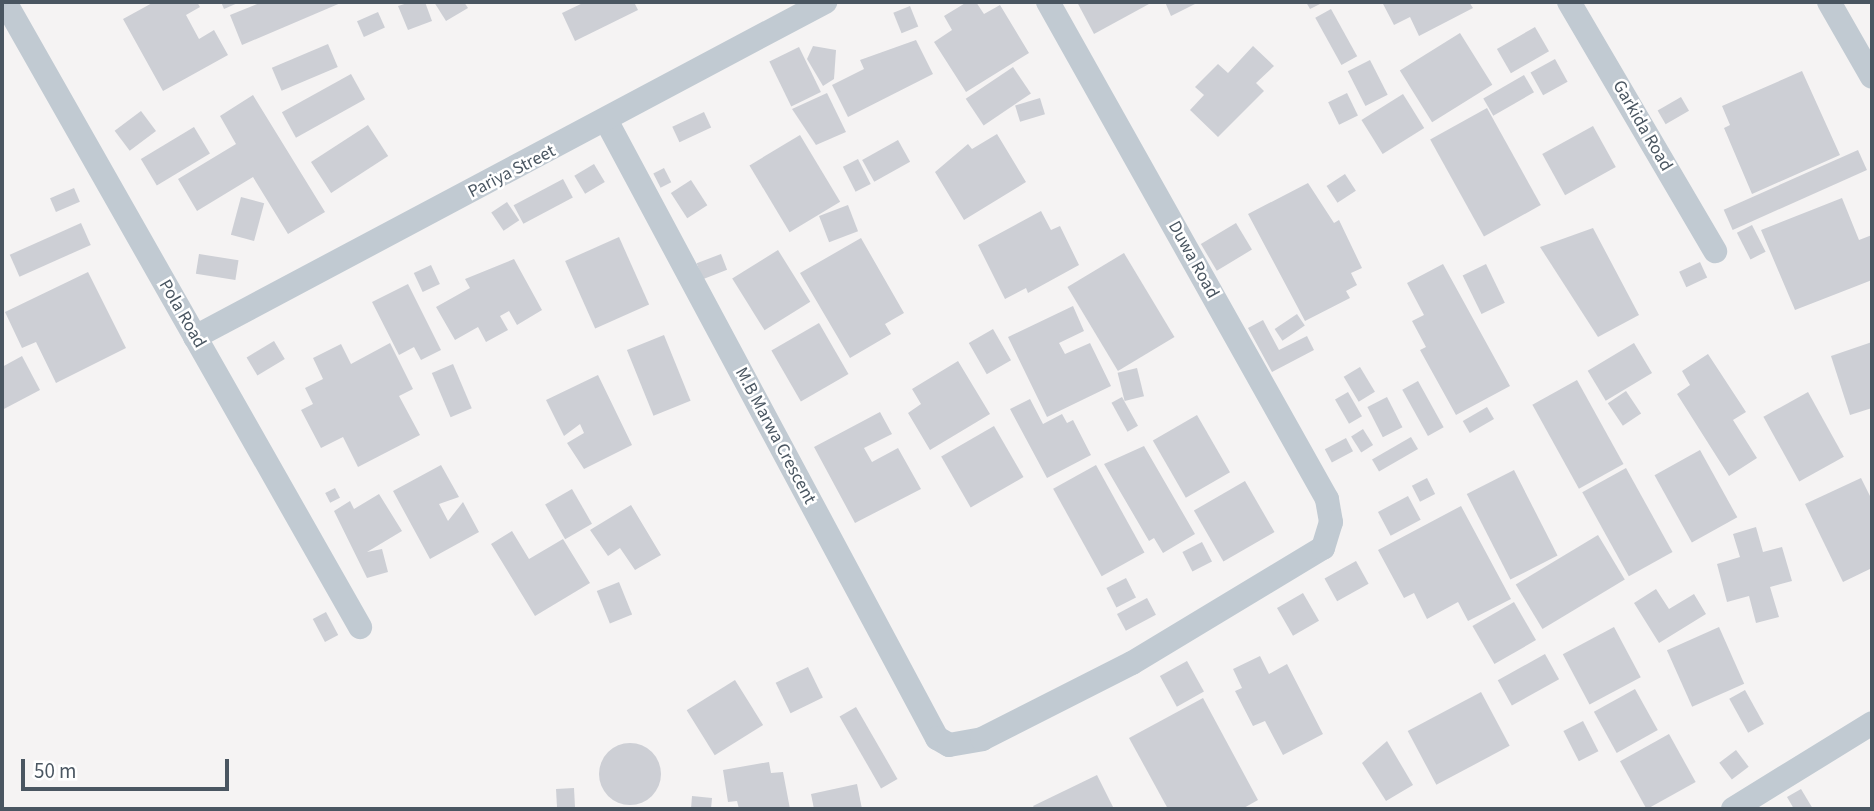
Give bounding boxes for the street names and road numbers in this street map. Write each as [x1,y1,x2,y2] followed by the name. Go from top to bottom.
[1607,77,1677,175] street label: Garkida Road
[465,141,559,203] street label: Pariya Street
[1163,218,1223,302] street label: Duwa Road
[154,276,210,352] street label: Pola Road
[730,364,820,508] street label: M.B Marwa Crescent

